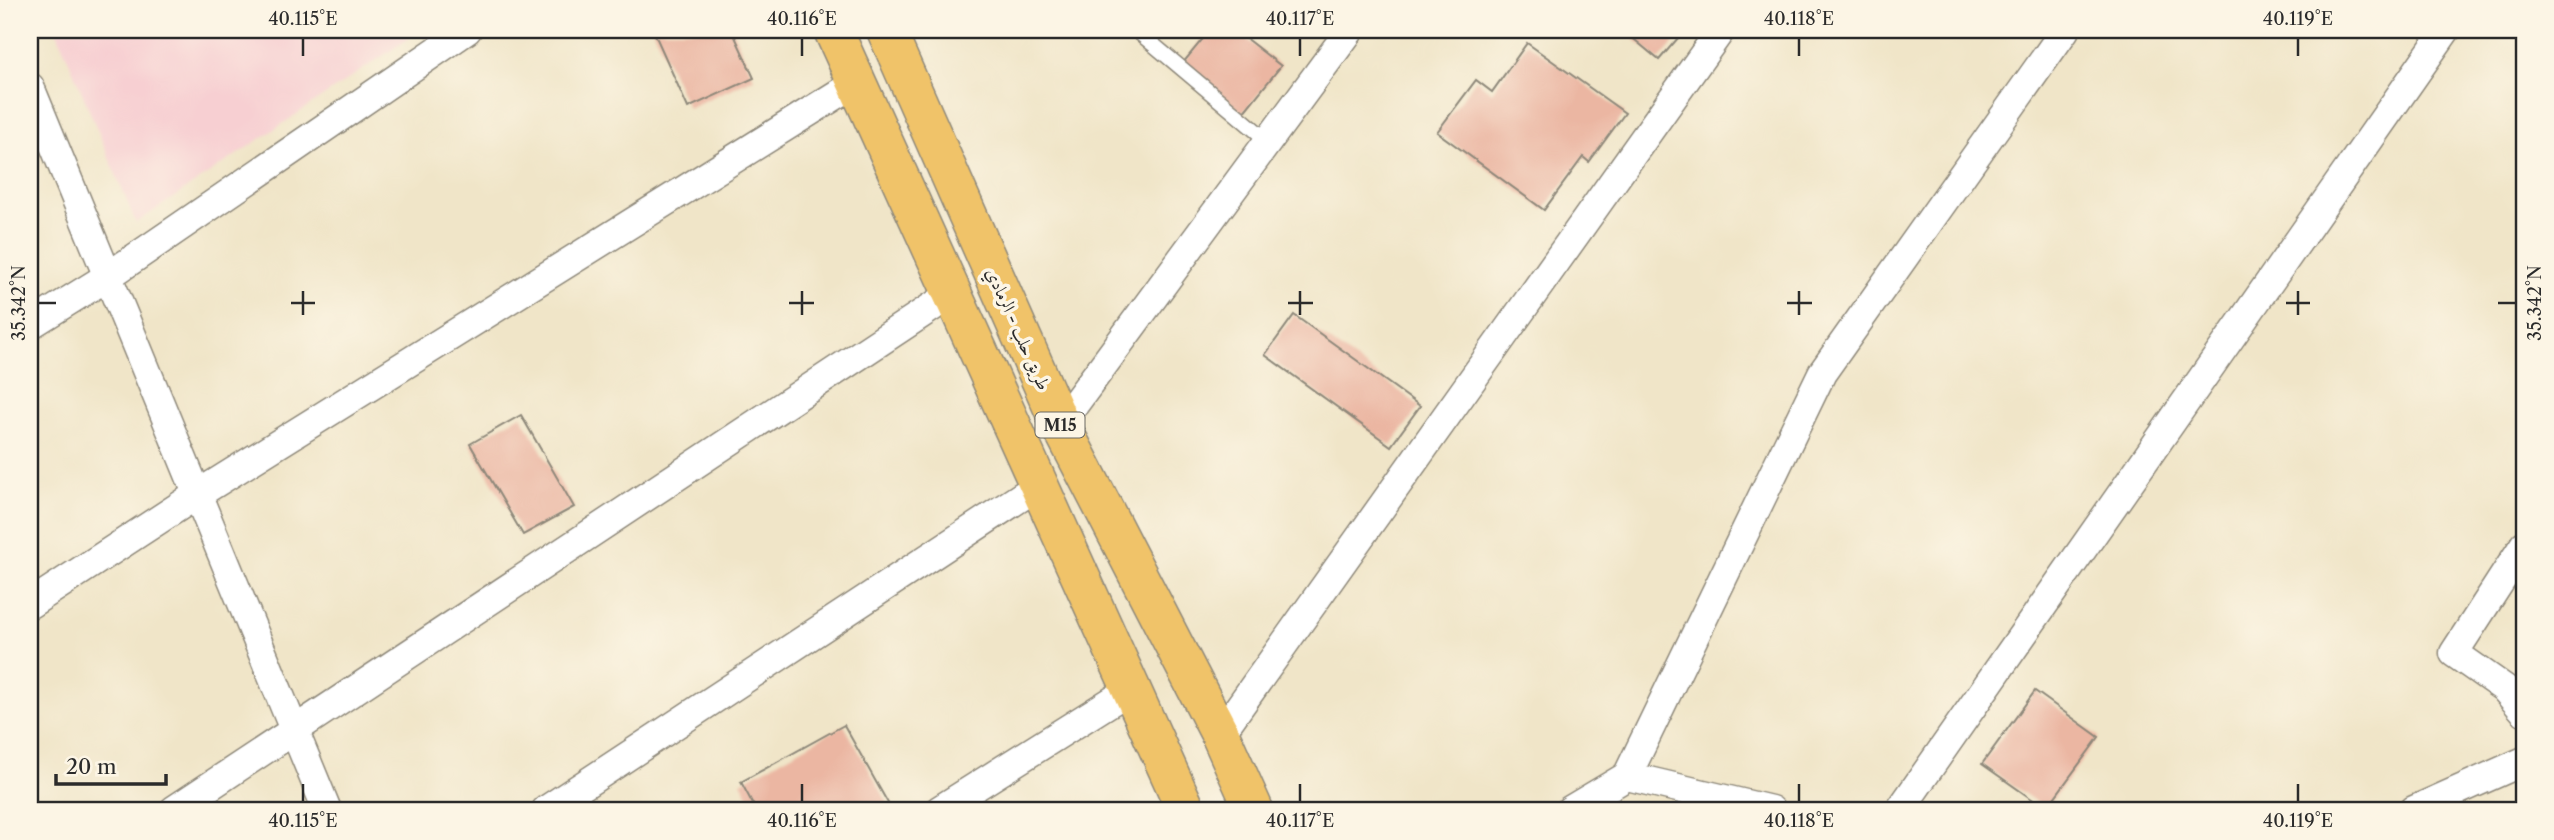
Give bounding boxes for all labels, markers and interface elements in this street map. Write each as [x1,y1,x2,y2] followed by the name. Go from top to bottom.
[268,8,338,30] text: 40.115°E
[767,8,837,30] text: 40.116°E
[1266,8,1334,30] text: 40.117°E
[1764,8,1834,30] text: 40.118°E
[2263,8,2333,30] text: 40.119°E
[977,264,1055,395] street label: طريق حلب - الرمادي
[8,265,30,341] text: 35.342°N
[2524,265,2546,341] text: 35.342°N
[1036,412,1084,438] road number: M15
[56,742,166,786] scale bar
[66,754,117,779] text: 20 m
[268,810,338,832] text: 40.115°E
[767,810,837,832] text: 40.116°E
[1266,810,1334,832] text: 40.117°E
[1764,810,1834,832] text: 40.118°E
[2263,810,2333,832] text: 40.119°E

